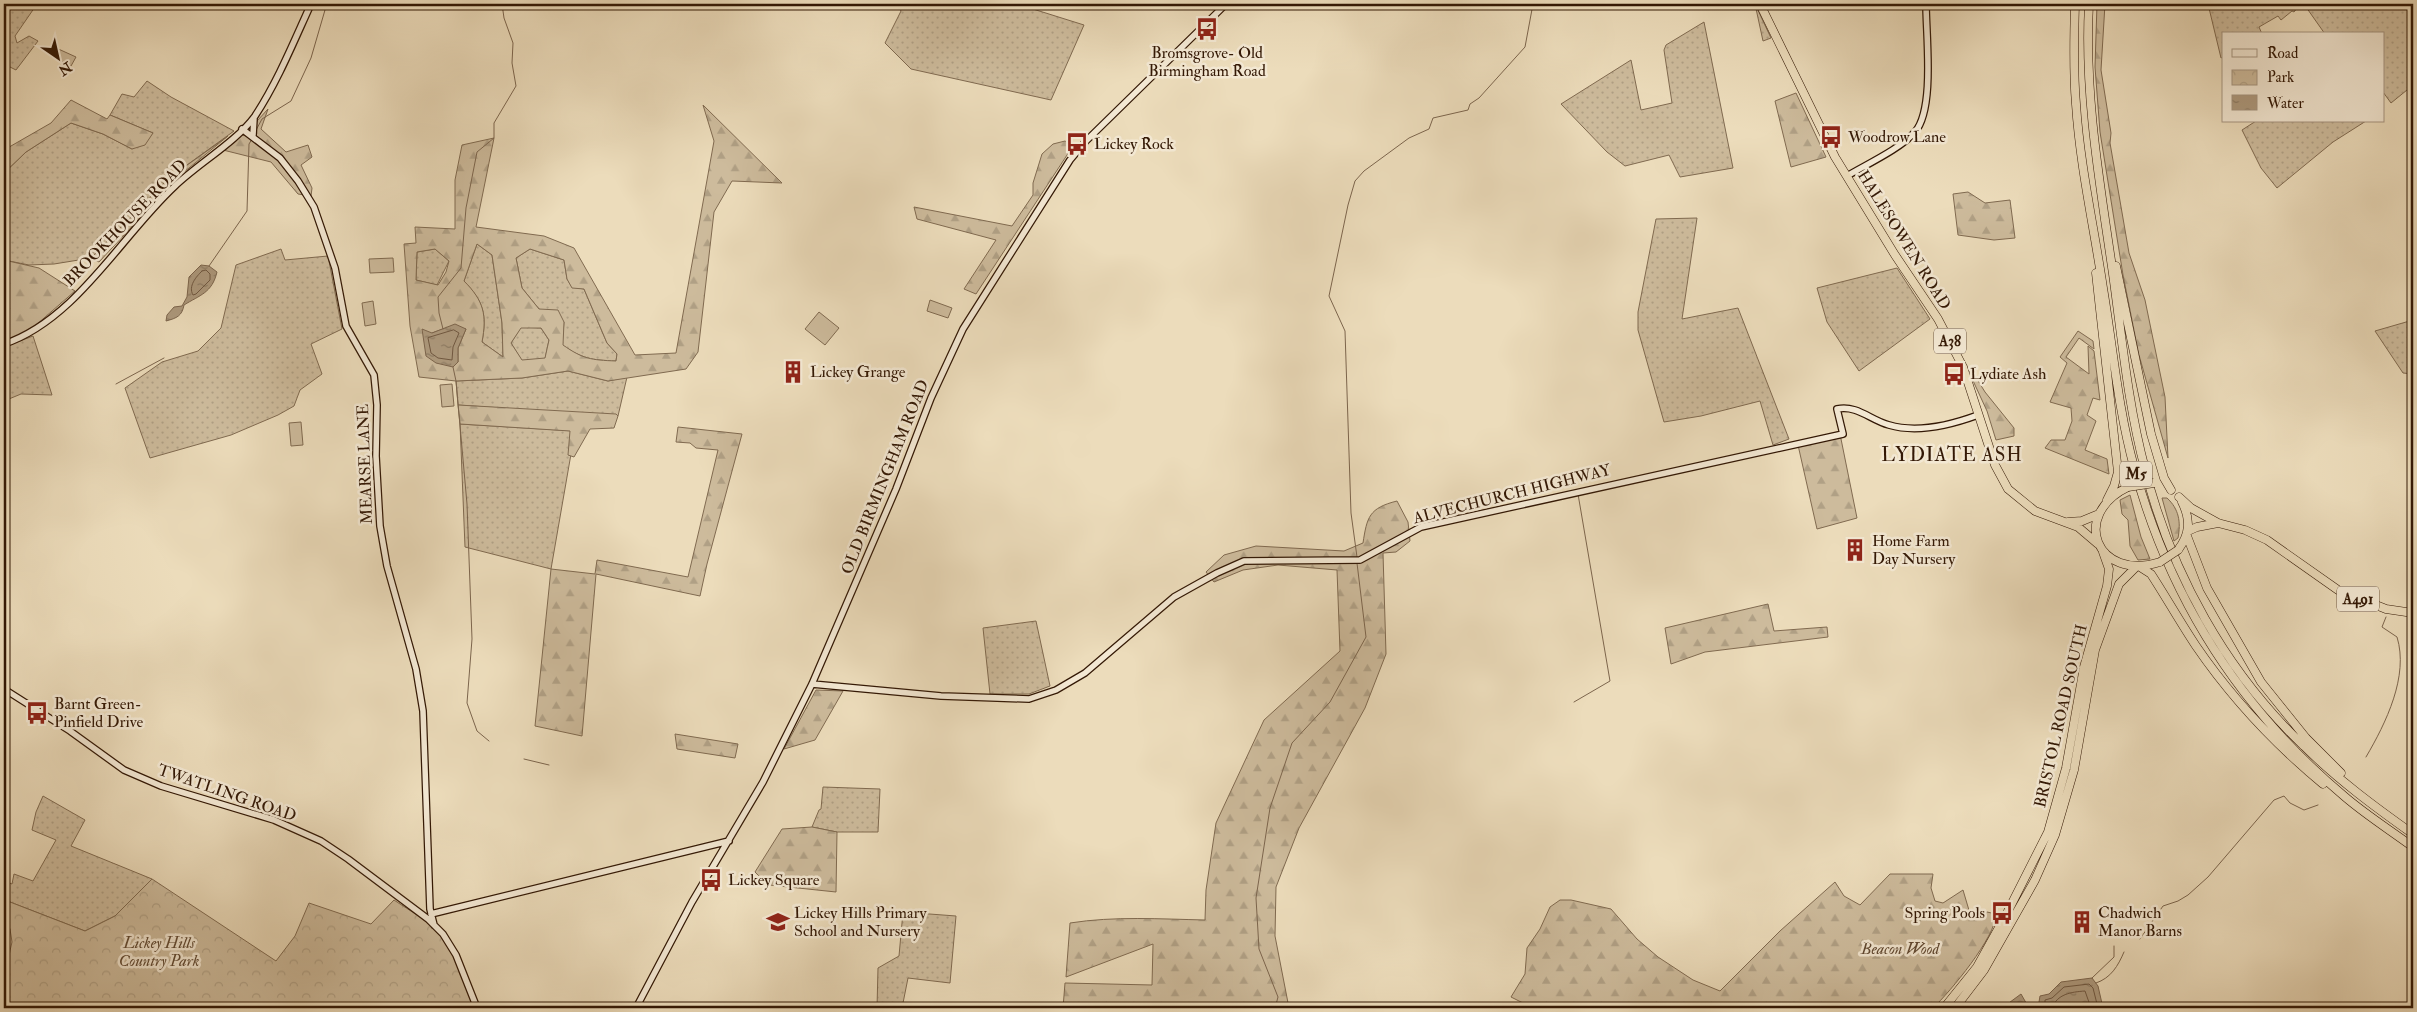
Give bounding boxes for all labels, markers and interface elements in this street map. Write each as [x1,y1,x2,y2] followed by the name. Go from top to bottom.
[1194,16,1220,42] bus stop icon: Bromsgrove- Old Birmingham Road
[32,32,82,82] north arrow
[2222,32,2384,122] legend
[1148,43,1266,81] place label: Bromsgrove- Old Birmingham Road
[2267,44,2299,63] text: Road
[55,57,76,79] text: N
[2267,68,2294,87] text: Park
[2266,94,2304,113] text: Water
[1818,124,1844,150] bus stop icon: Woodrow Lane
[1847,127,1946,147] place label: Woodrow Lane
[1064,131,1090,157] bus stop icon: Lickey Rock
[1094,134,1174,154] place label: Lickey Rock
[59,155,191,291] street label: BROOKHOUSE ROAD
[1853,167,1955,313] street label: HALESOWEN ROAD
[1934,328,1966,354] road number: A38
[780,359,806,385] building icon: Lickey Grange
[1941,361,1967,387] bus stop icon: Lydiate Ash
[810,362,906,382] place label: Lickey Grange
[1970,364,2047,384] place label: Lydiate Ash
[837,377,933,577] street label: OLD BIRMINGHAM ROAD
[353,404,377,524] street label: MEARSE LANE
[1881,443,2023,467] district label: LYDIATE ASH
[1410,460,1614,528] street label: ALVECHURCH HIGHWAY
[2120,462,2152,486] road number: M5
[1872,531,1956,569] place label: Home Farm Day Nursery
[1842,537,1868,563] building icon: Home Farm Day Nursery
[2337,586,2379,612] road number: A491
[2030,622,2092,810] street label: BRISTOL ROAD SOUTH
[54,694,144,732] place label: Barnt Green- Pinfield Drive
[24,700,50,726] bus stop icon: Barnt Green- Pinfield Drive
[155,760,299,826] street label: TWATLING ROAD
[698,867,724,893] bus stop icon: Lickey Square
[728,870,820,890] place label: Lickey Square
[1989,900,2015,926] bus stop icon: Spring Pools
[794,903,928,941] place label: Lickey Hills Primary School and Nursery
[1905,903,1985,924] place label: Spring Pools
[2098,903,2182,941] place label: Chadwich Manor Barns
[765,909,791,935] school or university icon: Lickey Hills Primary School and Nursery
[2069,909,2095,935] building icon: Chadwich Manor Barns
[119,933,200,971] park label: Lickey Hills Country Park
[1860,939,1940,959] park label: Beacon Wood

